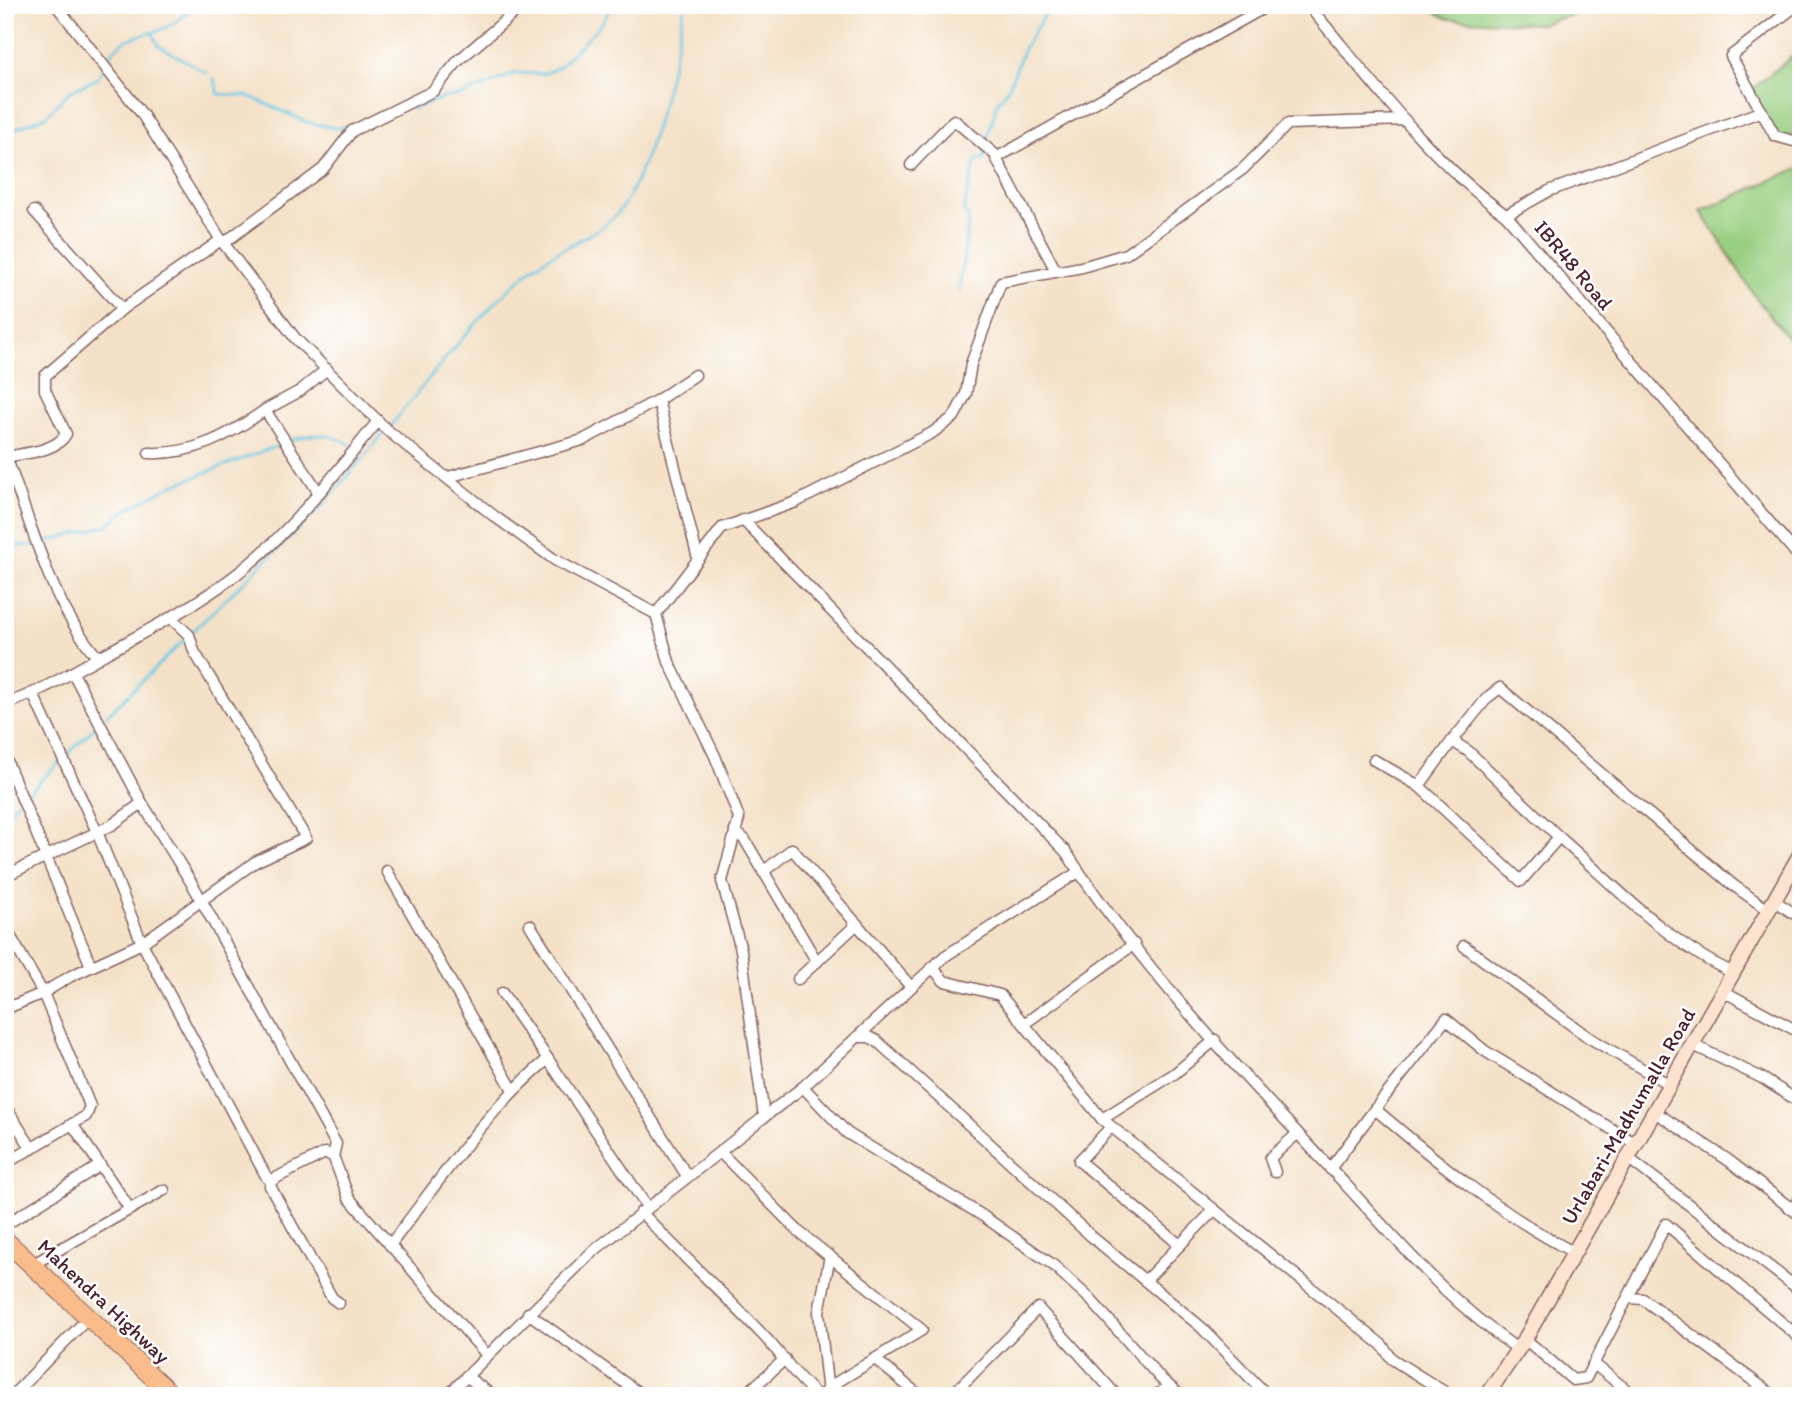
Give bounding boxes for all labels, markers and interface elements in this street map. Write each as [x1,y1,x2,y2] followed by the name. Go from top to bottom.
[1529,215,1619,315] street label: IBR48 Road
[1556,1003,1700,1229] street label: Urlabari-Madhumalla Road
[33,1233,175,1369] street label: Mahendra Highway

